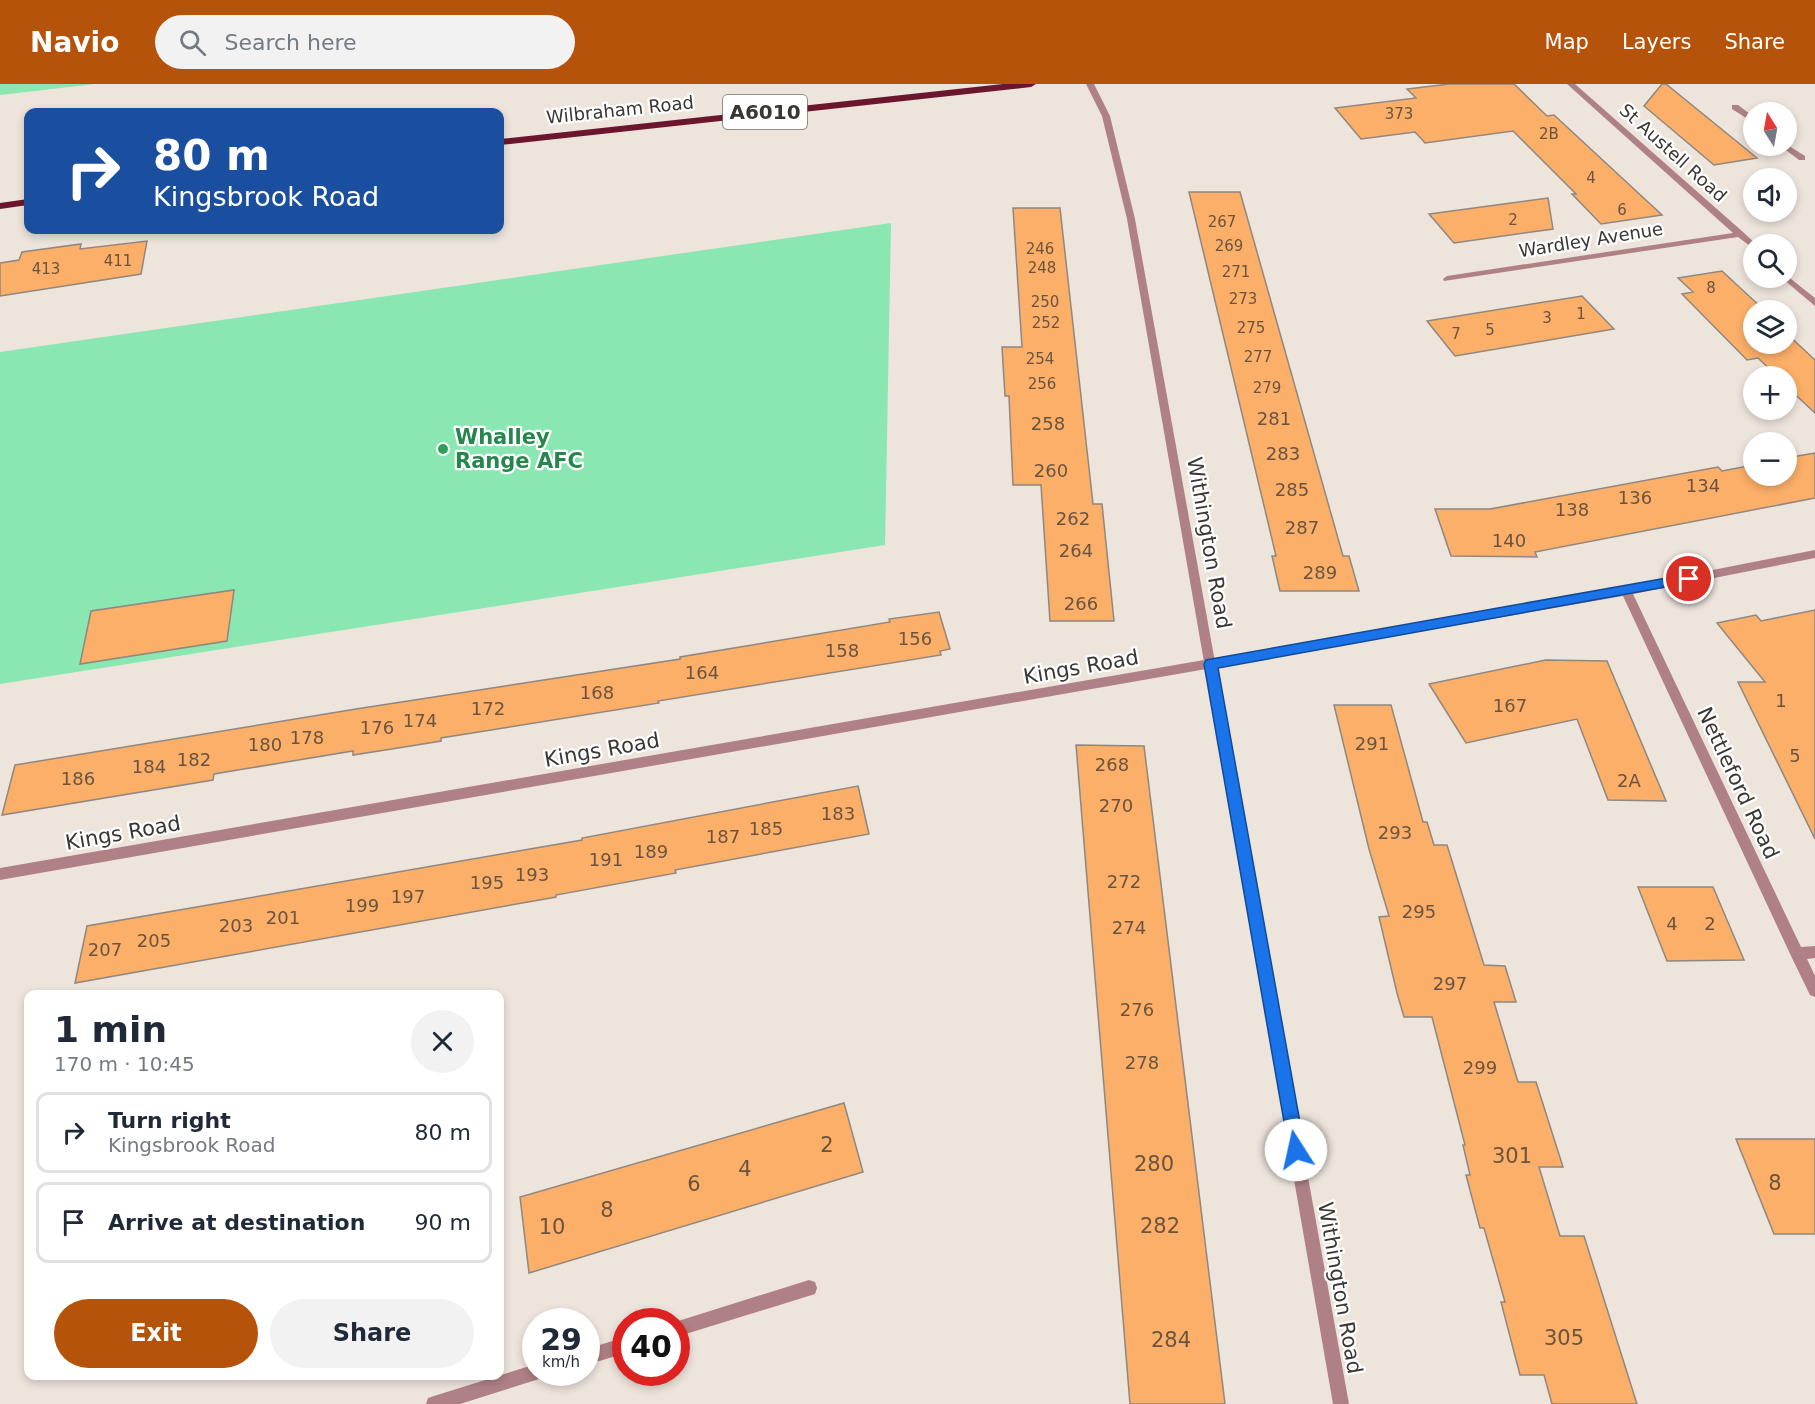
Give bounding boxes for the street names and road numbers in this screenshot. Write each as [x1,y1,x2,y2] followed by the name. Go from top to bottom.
[545,91,695,128] street label: Wilbraham Road
[723,95,807,129] road number: A6010
[1616,99,1731,206] street label: St Austell Road
[1517,218,1664,261] street label: Wardley Avenue
[1182,455,1236,631] street label: Withington Road
[1022,645,1140,689] street label: Kings Road
[1692,703,1784,863] street label: Nettleford Road
[543,728,661,772] street label: Kings Road
[64,811,182,855] street label: Kings Road
[1313,1200,1367,1376] street label: Withington Road

